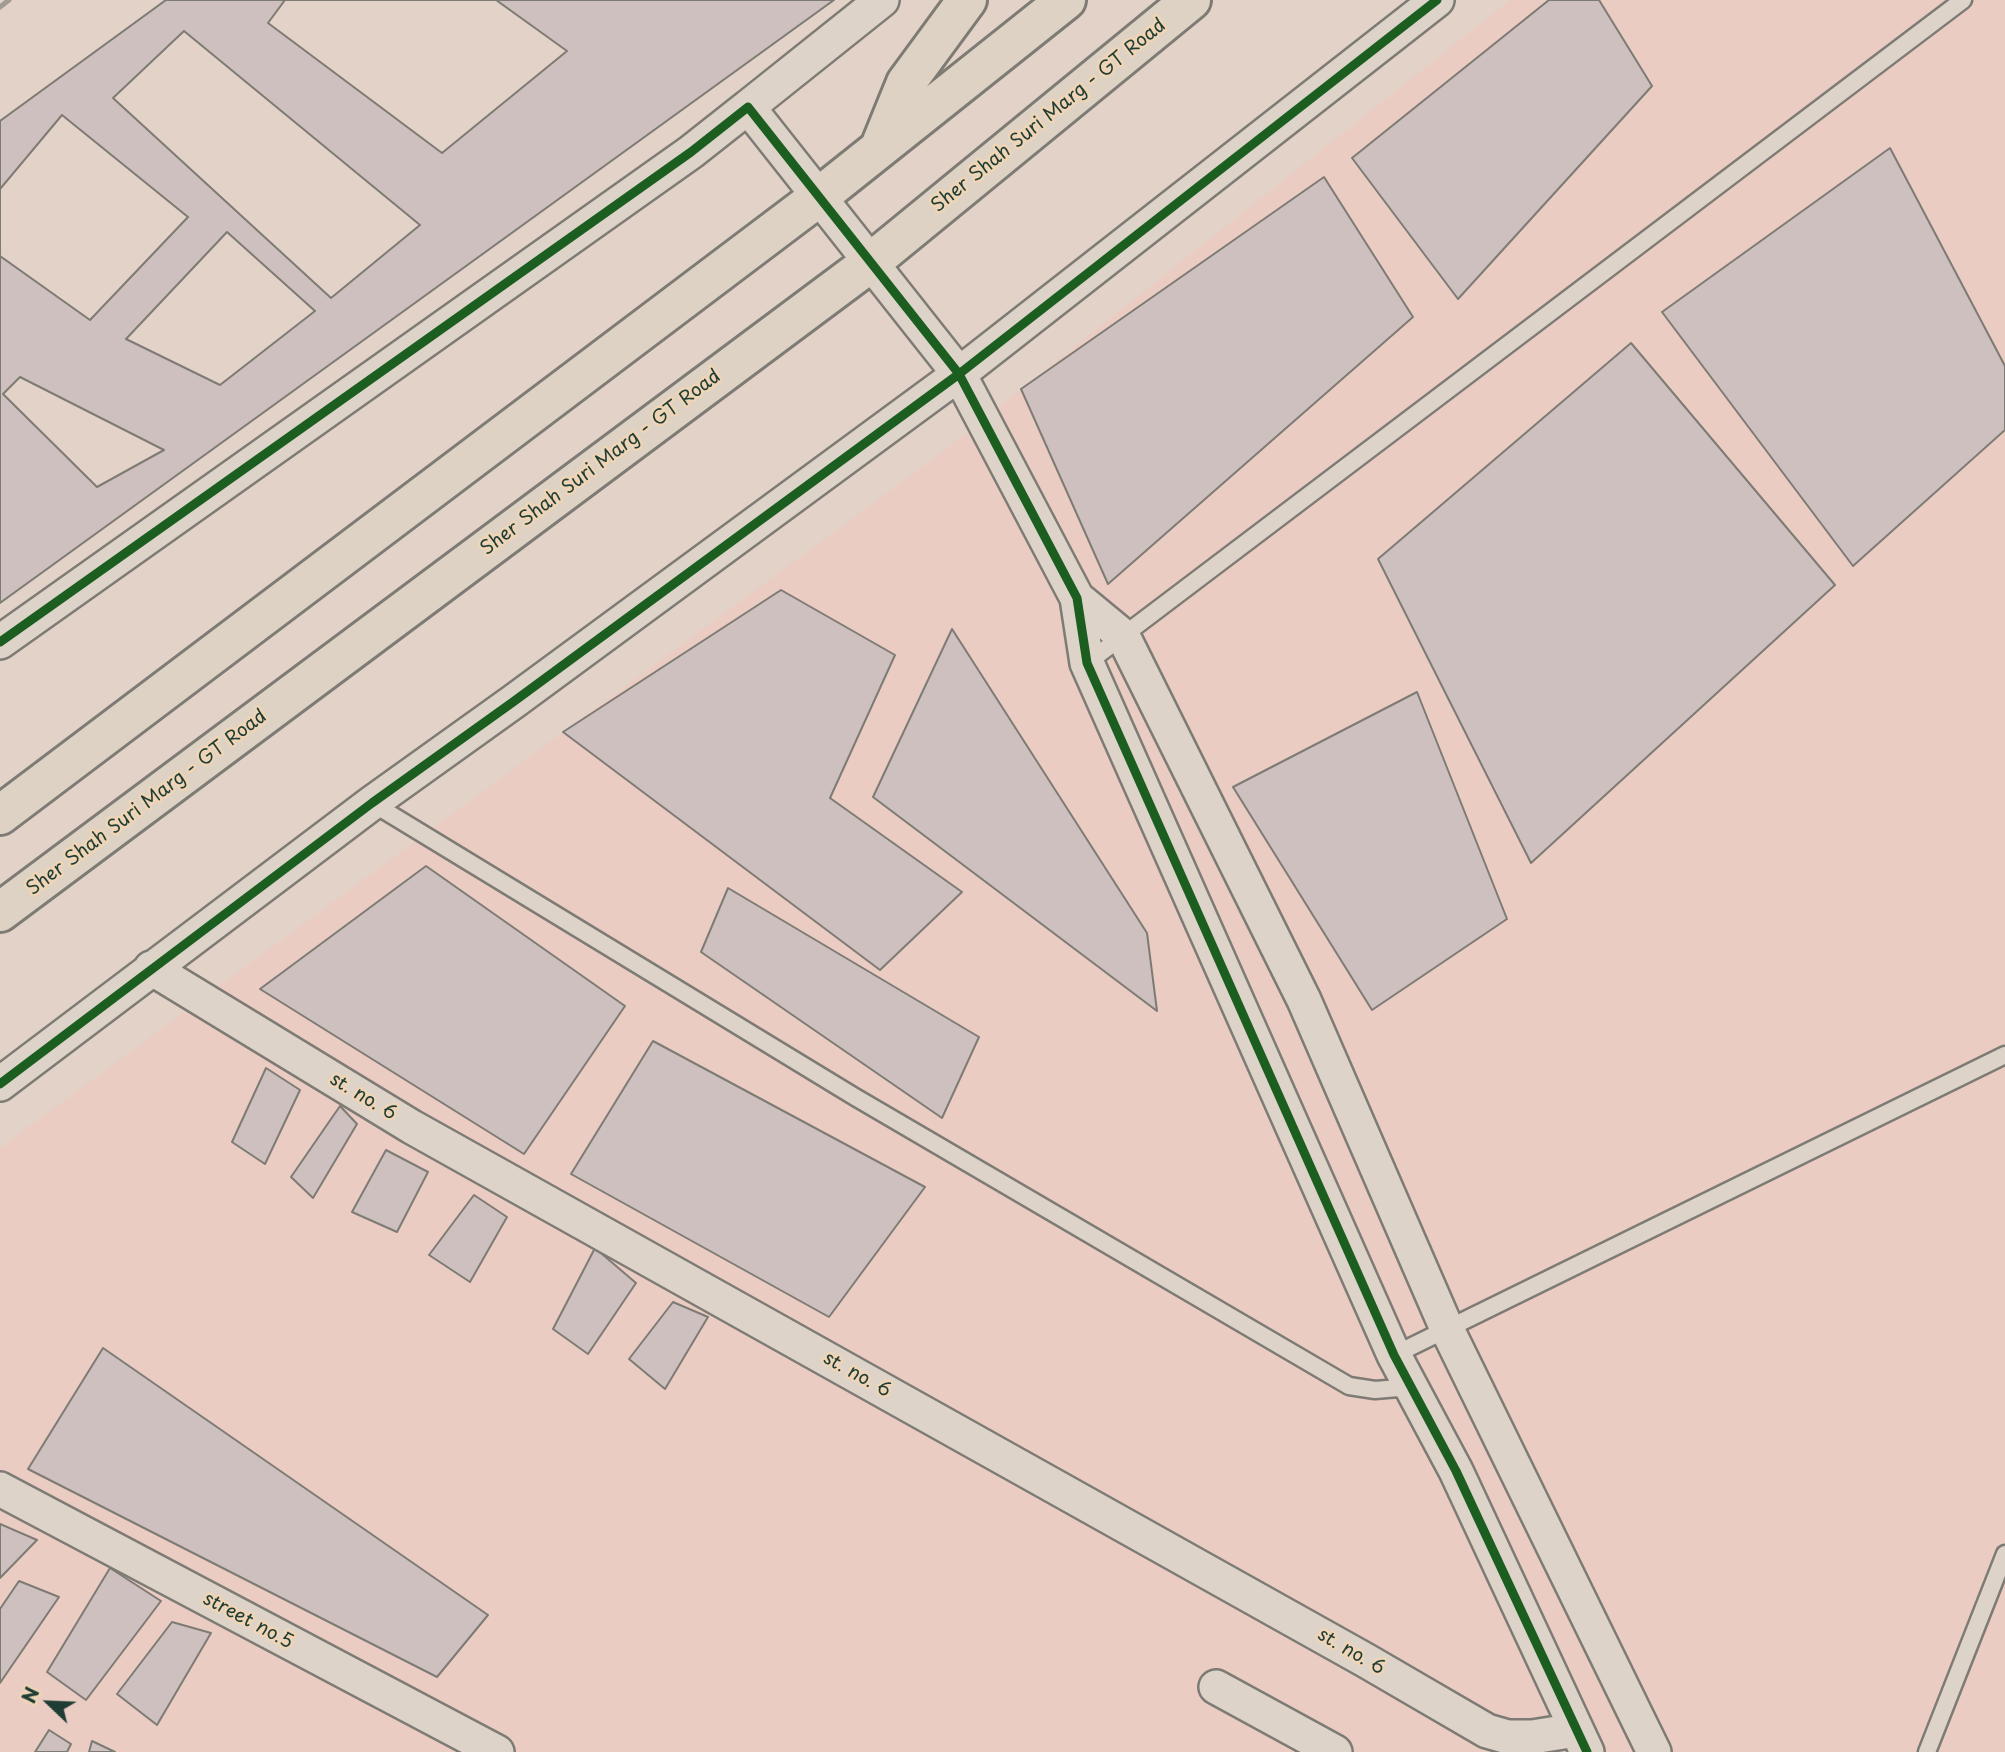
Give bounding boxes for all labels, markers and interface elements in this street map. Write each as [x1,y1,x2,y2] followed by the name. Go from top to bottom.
[927,14,1171,218] street label: Sher Shah Suri Marg - GT Road
[476,365,726,561] street label: Sher Shah Suri Marg - GT Road
[22,705,272,901] street label: Sher Shah Suri Marg - GT Road
[326,1068,400,1126] street label: st. no. 6
[819,1347,895,1403] street label: st. no. 6
[199,1588,297,1654] street label: street no.5
[1313,1624,1389,1680] street label: st. no. 6
[14,1668,84,1738] north arrow
[14,1682,45,1707] text: N

